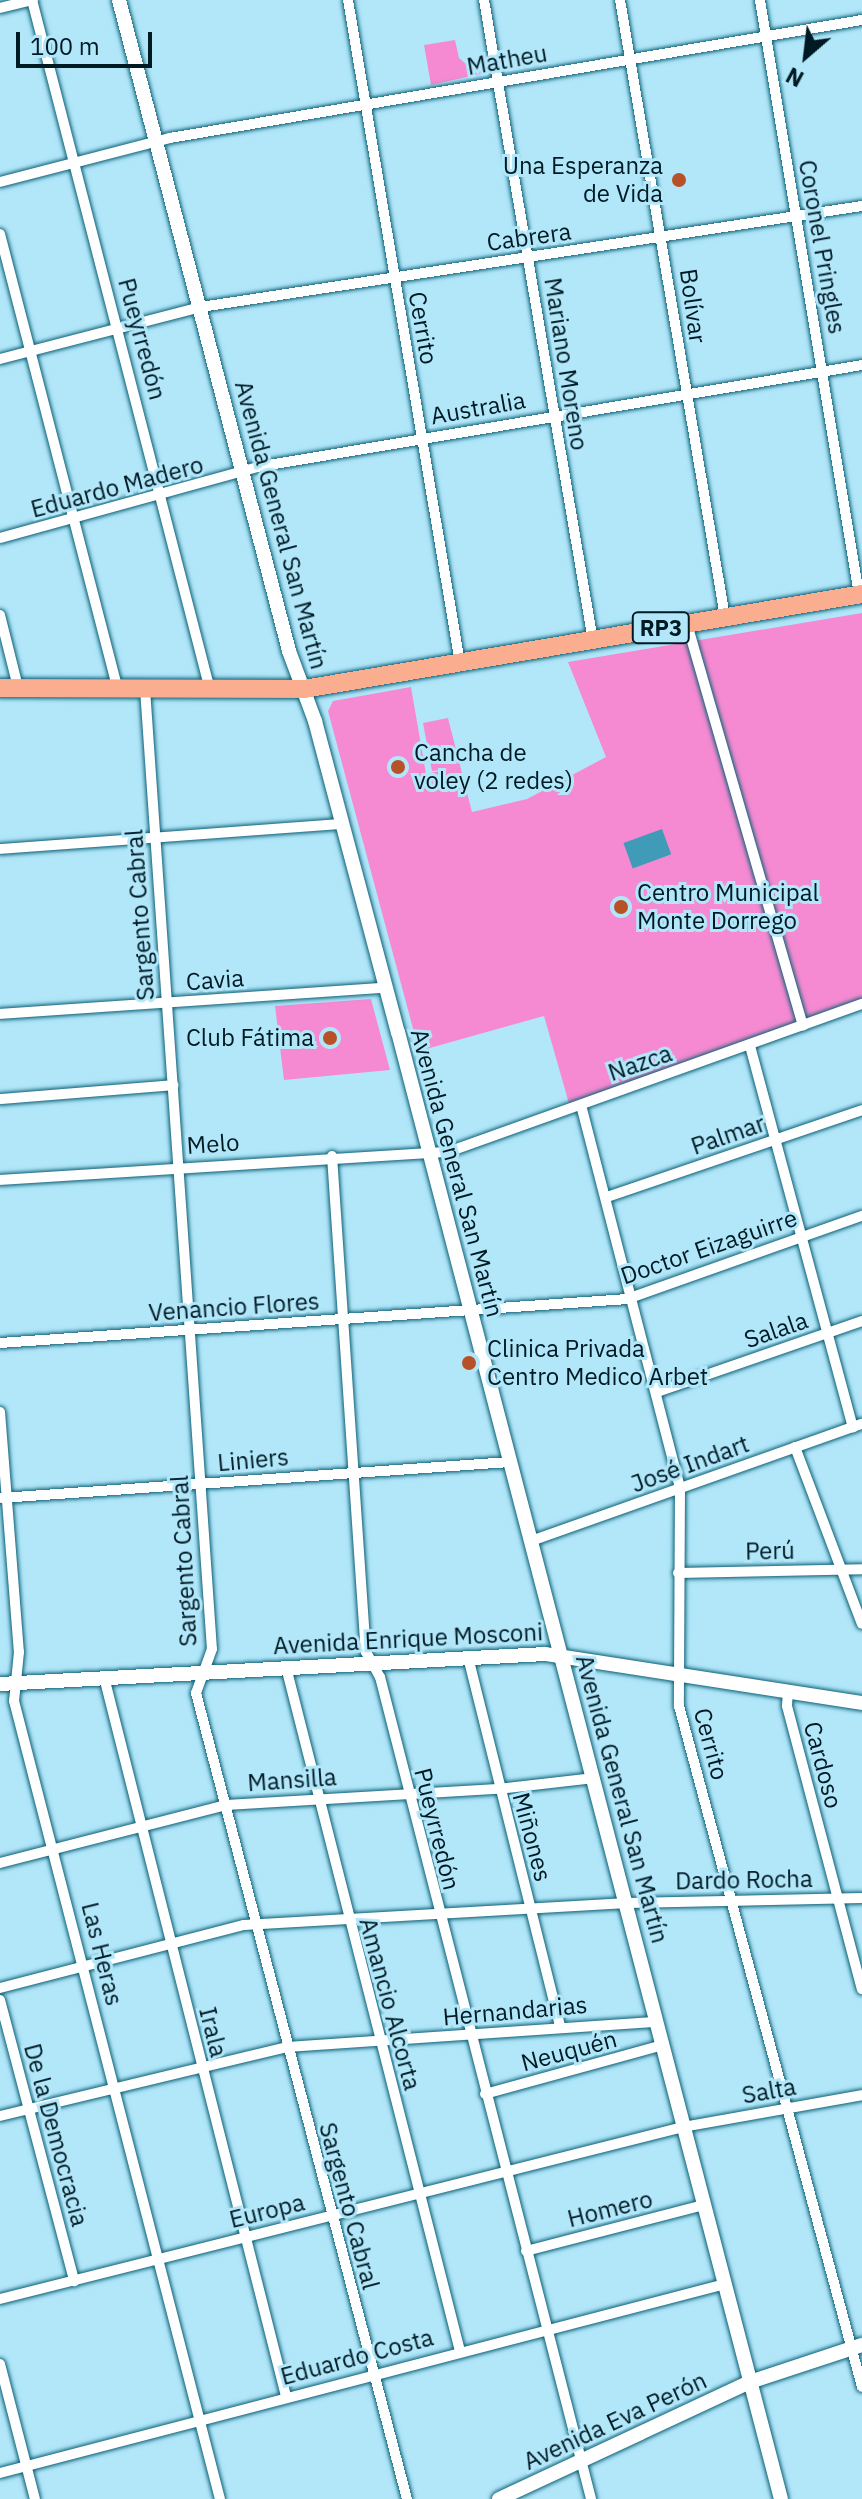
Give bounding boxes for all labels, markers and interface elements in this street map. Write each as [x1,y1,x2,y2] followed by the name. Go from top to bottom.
[20,16,156,66] scale bar
[766,16,846,96] north arrow
[30,30,100,62] text: 100 m
[465,39,549,81] street label: Matheu
[781,61,808,94] text: N
[503,152,663,208] place label: Una Esperanza de Vida
[793,158,851,336] street label: Coronel Pringles
[670,171,688,189] marker: Una Esperanza de Vida
[485,217,573,257] street label: Cabrera
[674,267,712,345] street label: Bolívar
[112,275,172,403] street label: Pueyrredón
[538,276,594,452] street label: Mariano Moreno
[402,289,444,367] street label: Cerrito
[229,378,333,672] street label: Avenida General San Martín
[428,385,528,431] street label: Australia
[28,450,206,524] street label: Eduardo Madero
[631,610,691,646] road number: RP3
[414,739,573,795] place label: Cancha de voley (2 redes)
[389,758,407,776] marker: Cancha de voley (2 redes)
[120,828,160,1002] street label: Sargento Cabral
[637,879,819,935] place label: Centro Municipal Monte Dorrego
[612,898,630,916] marker: Centro Municipal Monte Dorrego
[185,964,245,996] street label: Cavia
[186,1024,314,1052] place label: Club Fátima
[405,1026,509,1320] street label: Avenida General San Martín
[321,1029,339,1047] marker: Club Fátima
[604,1039,676,1087] street label: Nazca
[687,1109,769,1161] street label: Palmar
[186,1128,240,1160] street label: Melo
[617,1203,801,1291] street label: Doctor Eizaguirre
[148,1287,320,1327] street label: Venancio Flores
[740,1306,812,1354] street label: Salala
[487,1335,708,1391] place label: Clinica Privada Centro Medico Arbet
[458,1352,480,1374] marker: Clinica Privada Centro Medico Arbet
[627,1429,753,1499] street label: José Indart
[216,1443,290,1477] street label: Liniers
[165,1475,203,1647] street label: Sargento Cabral
[745,1536,795,1566] street label: Perú
[272,1618,544,1660] street label: Avenida Enrique Mosconi
[570,1652,674,1946] street label: Avenida General San Martín
[688,1705,734,1783] street label: Cerrito
[798,1718,848,1812] street label: Cardoso
[246,1763,338,1797] street label: Mansilla
[408,1765,466,1893] street label: Pueyrredón
[506,1789,558,1885] street label: Miñones
[675,1864,813,1896] street label: Dardo Rocha
[75,1899,129,2009] street label: Las Heras
[353,1915,427,2093] street label: Amancio Alcorta
[441,1990,589,2032] street label: Hernandarias
[193,2004,233,2060] street label: Irala
[518,2024,620,2078] street label: Neuquén
[18,2040,94,2230] street label: De la Democracia
[740,2072,798,2110] street label: Salta
[313,2119,385,2293] street label: Sargento Cabral
[564,2185,656,2233] street label: Homero
[226,2188,308,2234] street label: Europa
[277,2323,437,2391] street label: Eduardo Costa
[519,2366,711,2476] street label: Avenida Eva Perón

